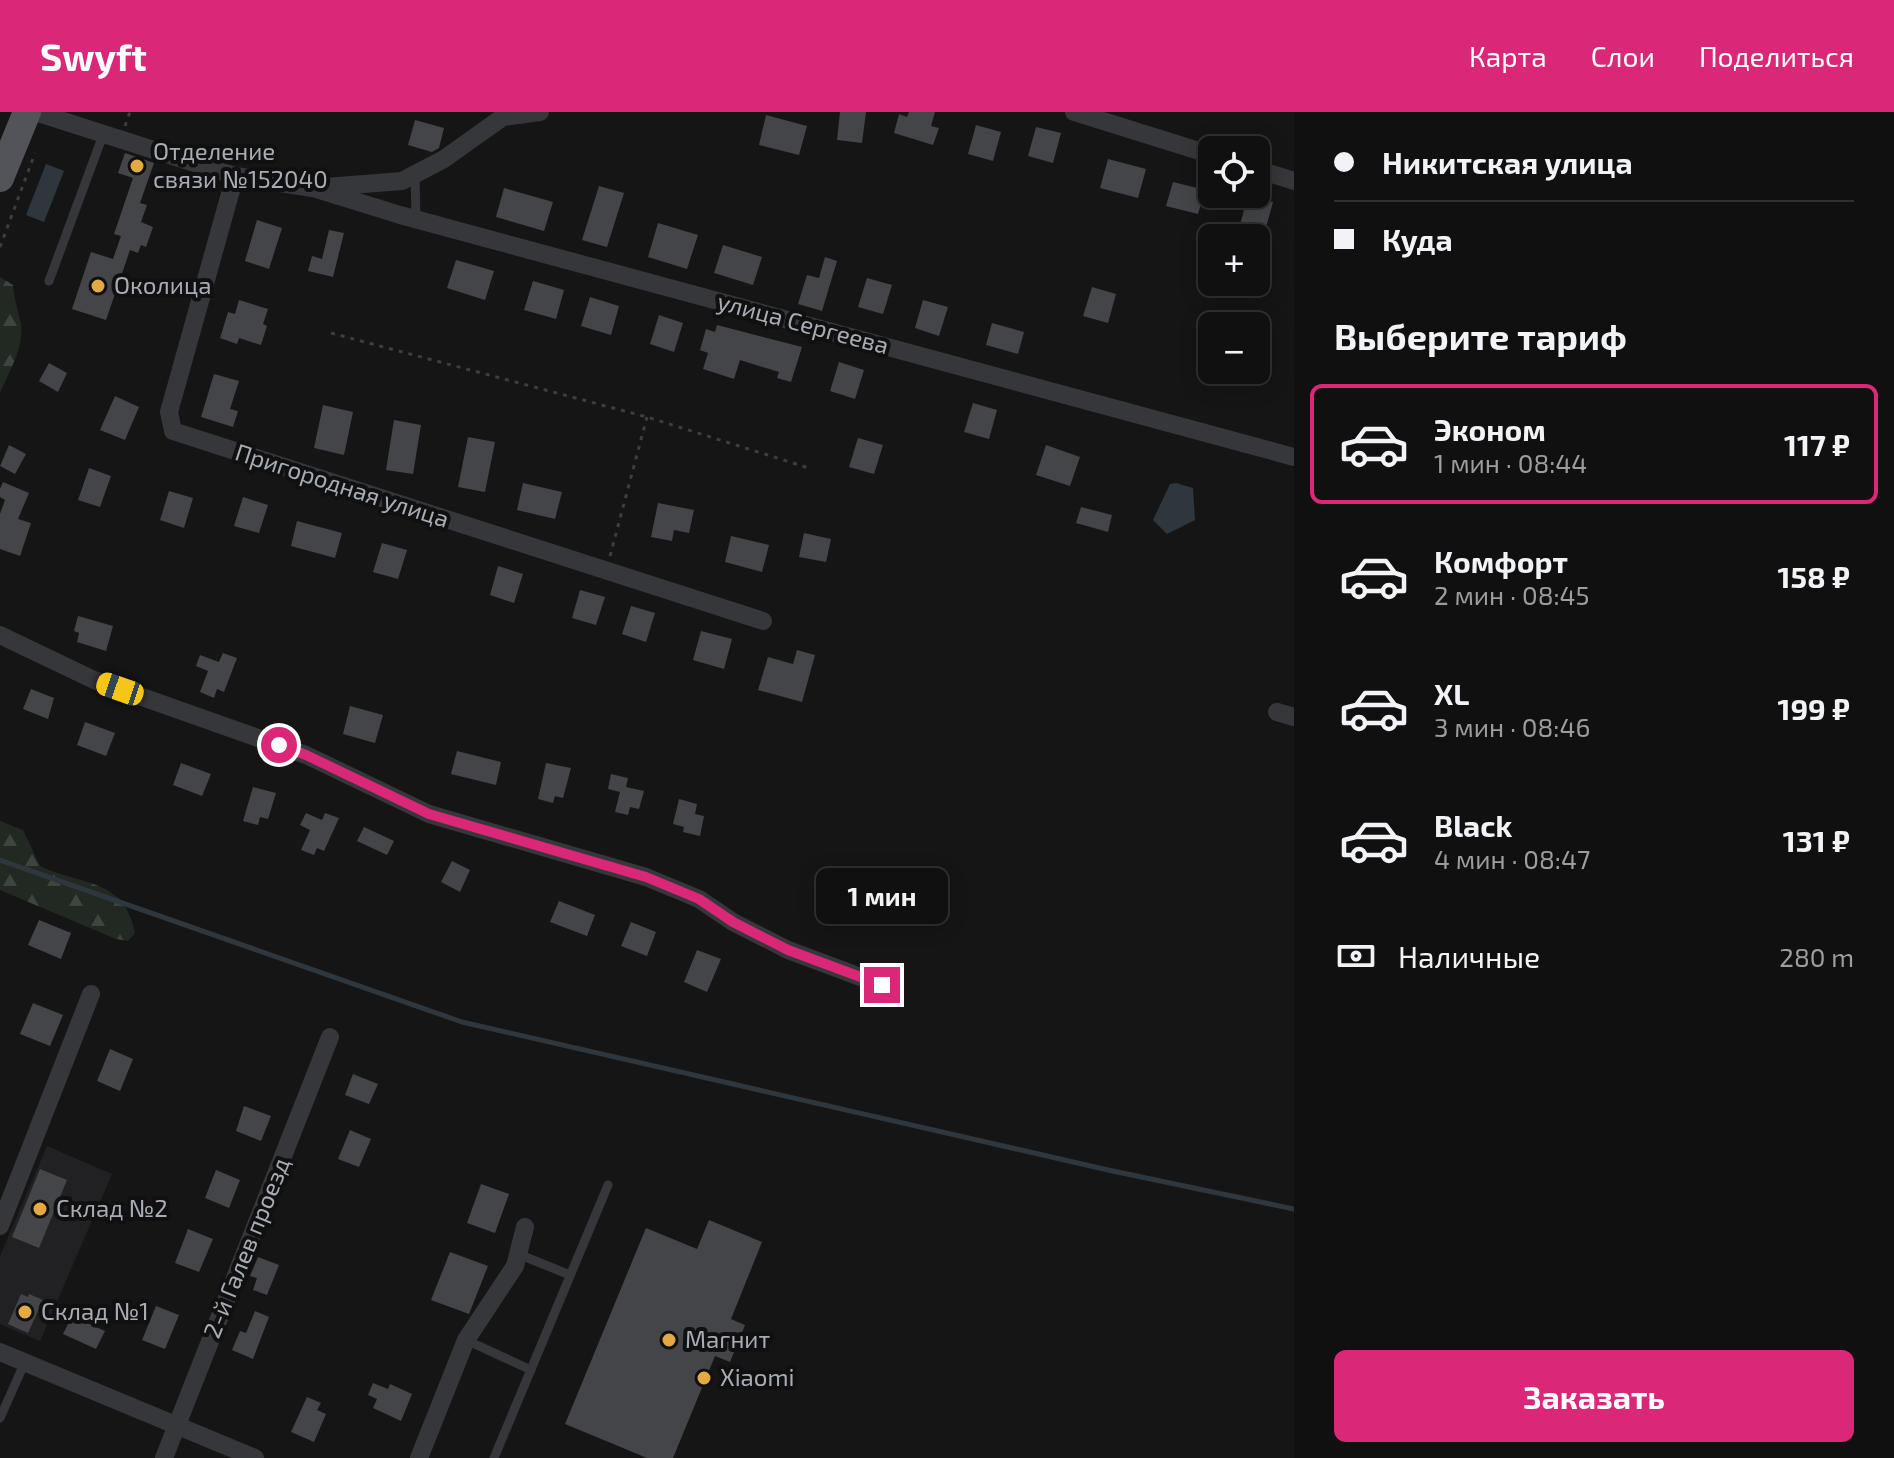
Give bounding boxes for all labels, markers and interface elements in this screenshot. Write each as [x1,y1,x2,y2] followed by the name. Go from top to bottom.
[40,33,147,79] text: Swyft
[1469,39,1547,73] text: Карта
[1591,39,1655,73] text: Слои
[1699,39,1854,73] text: Поделиться
[153,136,328,193] place label: Отделение связи №152040
[1198,136,1270,384] map controls
[1198,136,1270,208] button: locate
[1382,144,1633,180] text: Никитская улица
[128,157,146,175] marker: Отделение связи №152040
[1382,221,1453,257] text: Куда
[1198,224,1270,296] button: +
[114,270,211,299] place label: Околица
[89,277,107,295] marker: Околица
[714,286,892,360] street label: улица Сергеева
[1198,312,1270,384] button: −
[1334,314,1627,357] text: Выберите тариф
[1338,408,1410,480] icon: car
[1434,411,1546,447] text: Эконом
[1784,426,1850,462] text: 117 ₽
[232,436,453,534] street label: Пригородная улица
[1434,447,1587,478] text: 1 мин · 08:44
[1338,540,1410,612] icon: car
[1434,543,1568,579] text: Комфорт
[1778,558,1850,594] text: 158 ₽
[1434,579,1590,610] text: 2 мин · 08:45
[93,670,147,708] car
[1338,672,1410,744] icon: car
[1434,675,1469,711] text: XL
[1777,690,1850,726] text: 199 ₽
[1434,711,1590,742] text: 3 мин · 08:46
[261,727,297,763] route start
[1338,804,1410,876] icon: car
[1434,807,1512,843] text: Black
[1783,822,1850,858] text: 131 ₽
[1434,843,1590,874] text: 4 мин · 08:47
[816,869,948,925] callout: 1 мин
[848,880,916,911] text: 1 мин
[1334,934,1378,978] icon: cash
[1398,938,1540,974] text: Наличные
[1779,941,1854,972] text: 280 m
[864,967,900,1003] route end
[196,1153,295,1342] street label: 2-й Галев проезд
[56,1193,168,1222] place label: Склад №2
[31,1200,49,1218] marker: Склад №2
[41,1296,149,1325] place label: Склад №1
[16,1303,34,1321] marker: Склад №1
[685,1324,770,1353] place label: Магнит
[660,1331,678,1349] marker: Магнит
[1334,1350,1854,1442] button: Заказать
[720,1362,794,1391] place label: Xiaomi
[695,1369,713,1387] marker: Xiaomi

